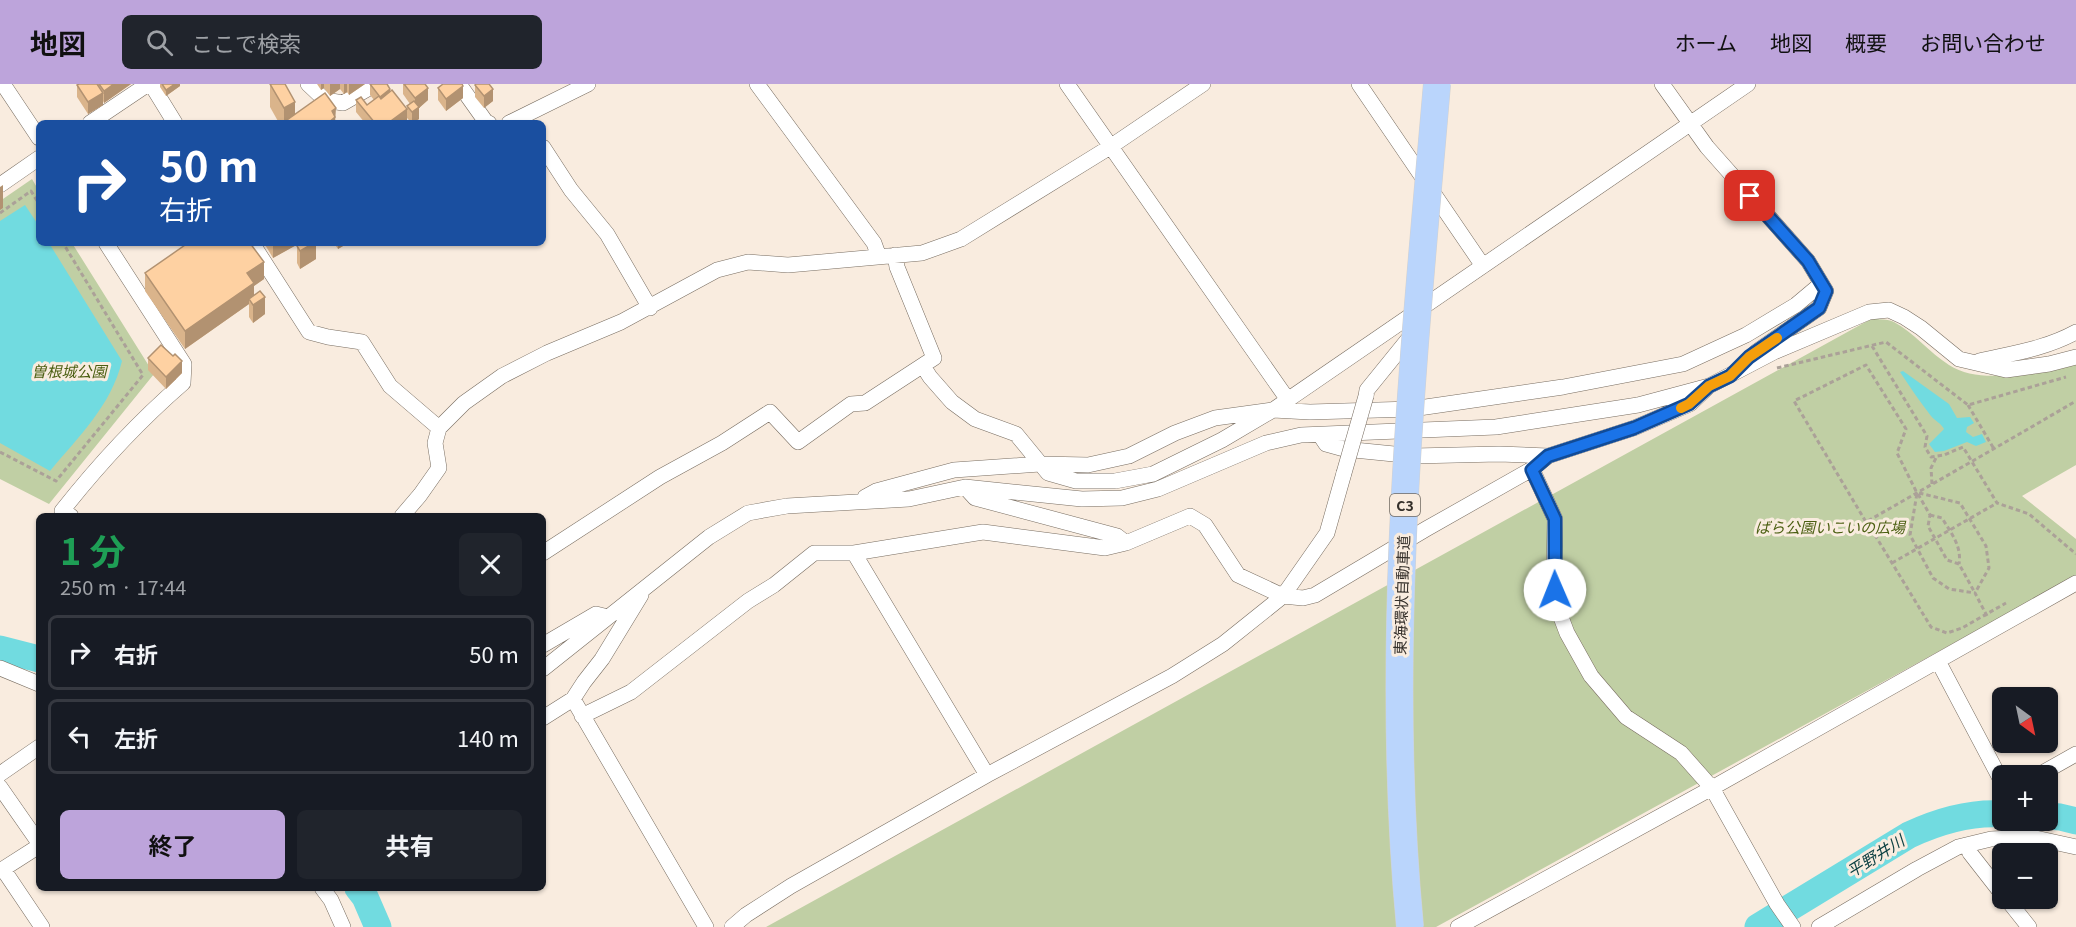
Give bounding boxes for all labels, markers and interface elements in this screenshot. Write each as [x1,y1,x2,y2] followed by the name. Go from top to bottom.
[122,15,542,69] search box
[30,22,86,62] text: 地図
[143,26,176,59] icon: search
[191,26,301,58] text: ここで検索
[1675,27,1737,57] text: ホーム
[1770,27,1812,57] text: 地図
[1845,27,1887,57] text: 概要
[1920,27,2046,57] text: お問い合わせ
[159,133,259,194] text: 50 m
[60,144,138,222] icon: right
[1724,170,1775,221] pin
[1733,179,1766,212] icon: arrive
[159,189,213,228] text: 右折
[31,360,108,381] park label: 曽根城公園
[1390,494,1420,516] road number: C3
[1755,516,1907,537] park label: ばら公園いこいの広場
[60,523,125,575] text: 1 分
[459,533,522,596] button: close
[1388,535,1414,655] street label: 東海環状自動車道
[1523,558,1587,622] position arrow
[60,572,186,601] text: 250 m · 17:44
[63,636,96,669] icon: right
[114,637,158,669] text: 右折
[469,637,519,669] text: 50 m
[1992,687,2058,753] north arrow
[1992,687,2058,909] map controls
[63,720,96,753] icon: left
[114,721,158,753] text: 左折
[457,721,519,753] text: 140 m
[1992,765,2058,831] button: +
[60,810,285,879] button: 終了
[297,810,522,879] button: 共有
[1841,827,1910,882] water label: 平野井川
[1992,843,2058,909] button: −

